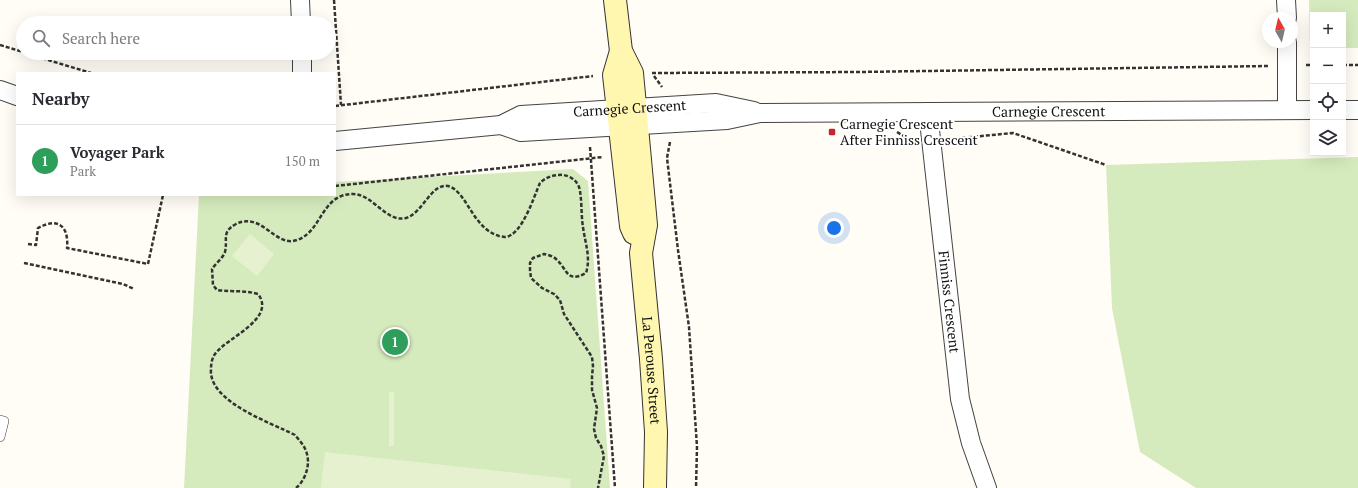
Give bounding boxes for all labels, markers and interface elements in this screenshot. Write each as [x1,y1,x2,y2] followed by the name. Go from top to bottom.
[1262,12,1298,48] north arrow
[1310,12,1346,156] map controls
[1310,12,1346,48] button: +
[16,16,336,60] search box
[30,27,52,49] icon: search
[62,28,140,48] text: Search here
[1310,48,1346,84] button: −
[1310,84,1346,120] button: locate
[32,87,90,110] text: Nearby
[573,95,688,121] street label: Carnegie Crescent
[992,101,1106,121] street label: Carnegie Crescent
[840,114,979,149] place label: Carnegie Crescent After Finniss Crescent
[1310,120,1346,156] button: layers
[827,127,837,137] marker: Carnegie Crescent After Finniss Crescent
[70,142,165,162] text: Voyager Park
[41,152,49,170] text: 1
[285,152,320,170] text: 150 m
[70,162,96,180] text: Park
[824,218,844,238] your location
[935,250,965,355] street label: Finniss Crescent
[638,316,666,426] street label: La Perouse Street
[382,327,408,357] pin: 1

